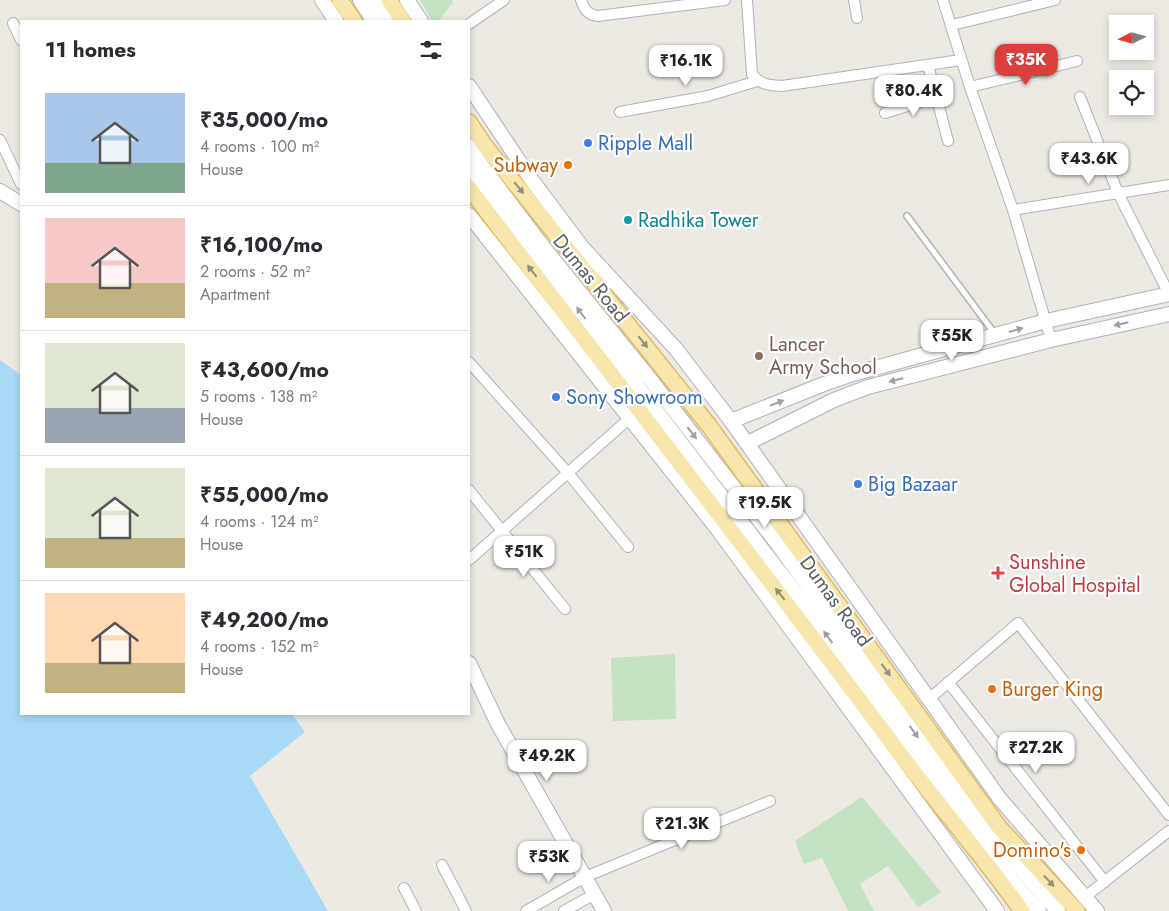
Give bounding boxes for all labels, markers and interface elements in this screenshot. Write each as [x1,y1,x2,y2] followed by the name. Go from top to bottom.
[1109,15,1154,60] north arrow
[1109,15,1154,115] map controls
[45,35,136,65] text: 11 homes
[417,36,445,64] icon: filters
[645,44,727,87] pin: ₹16.1K
[996,44,1056,86] pin: ₹35K
[1006,48,1046,71] text: ₹35K
[660,49,712,72] text: ₹16.1K
[1109,70,1154,115] button: locate
[873,74,955,117] pin: ₹80.4K
[885,79,943,102] text: ₹80.4K
[200,105,328,135] text: ₹35,000/mo
[85,113,145,173] icon: home
[598,129,693,158] place label: Ripple Mall
[200,135,319,158] text: 4 rooms · 100 m²
[582,137,594,149] marker: Ripple Mall
[1048,142,1130,185] pin: ₹43.6K
[1060,147,1118,170] text: ₹43.6K
[494,151,558,180] place label: Subway
[200,158,243,181] text: House
[562,159,574,171] marker: Subway
[513,182,524,195] one-way arrow
[638,206,759,235] place label: Radhika Tower
[622,214,634,226] marker: Radhika Tower
[546,228,635,329] street label: Dumas Road
[200,230,323,260] text: ₹16,100/mo
[85,238,145,298] icon: home
[200,260,311,283] text: 2 rooms · 52 m²
[527,264,537,278] one-way arrow
[200,283,270,306] text: Apartment
[576,307,587,320] one-way arrow
[922,320,982,362] pin: ₹55K
[1114,320,1129,328] one-way arrow
[932,324,972,347] text: ₹55K
[1008,325,1023,333] one-way arrow
[769,330,877,382] place label: Lancer Army School
[637,336,648,349] one-way arrow
[753,350,765,362] marker: Lancer Army School
[200,355,329,385] text: ₹43,600/mo
[85,363,145,423] icon: home
[888,376,903,384] one-way arrow
[566,383,703,412] place label: Sony Showroom
[200,385,317,408] text: 5 rooms · 138 m²
[550,391,562,403] marker: Sony Showroom
[770,399,785,407] one-way arrow
[200,408,243,431] text: House
[687,426,698,439] one-way arrow
[868,470,958,499] place label: Big Bazaar
[852,478,864,490] marker: Big Bazaar
[200,480,329,510] text: ₹55,000/mo
[724,486,806,529] pin: ₹19.5K
[85,488,145,548] icon: home
[738,491,792,514] text: ₹19.5K
[200,510,319,533] text: 4 rooms · 124 m²
[200,533,243,556] text: House
[494,536,554,578] pin: ₹51K
[505,540,543,563] text: ₹51K
[1009,548,1141,600] place label: Sunshine Global Hospital
[793,550,879,653] street label: Dumas Road
[991,566,1005,580] marker: Sunshine Global Hospital
[775,587,785,601] one-way arrow
[200,605,329,635] text: ₹49,200/mo
[85,613,145,673] icon: home
[823,630,833,644] one-way arrow
[200,635,318,658] text: 4 rooms · 152 m²
[200,658,243,681] text: House
[880,663,890,676] one-way arrow
[1002,675,1103,704] place label: Burger King
[986,683,998,695] marker: Burger King
[909,726,919,739] one-way arrow
[995,732,1077,774] pin: ₹27.2K
[1009,736,1063,759] text: ₹27.2K
[506,740,588,782] pin: ₹49.2K
[519,744,575,767] text: ₹49.2K
[641,808,723,850] pin: ₹21.3K
[655,812,709,835] text: ₹21.3K
[993,836,1071,865] place label: Domino's
[519,840,579,883] pin: ₹53K
[1075,844,1087,856] marker: Domino's
[529,845,569,868] text: ₹53K
[1043,874,1055,886] one-way arrow

